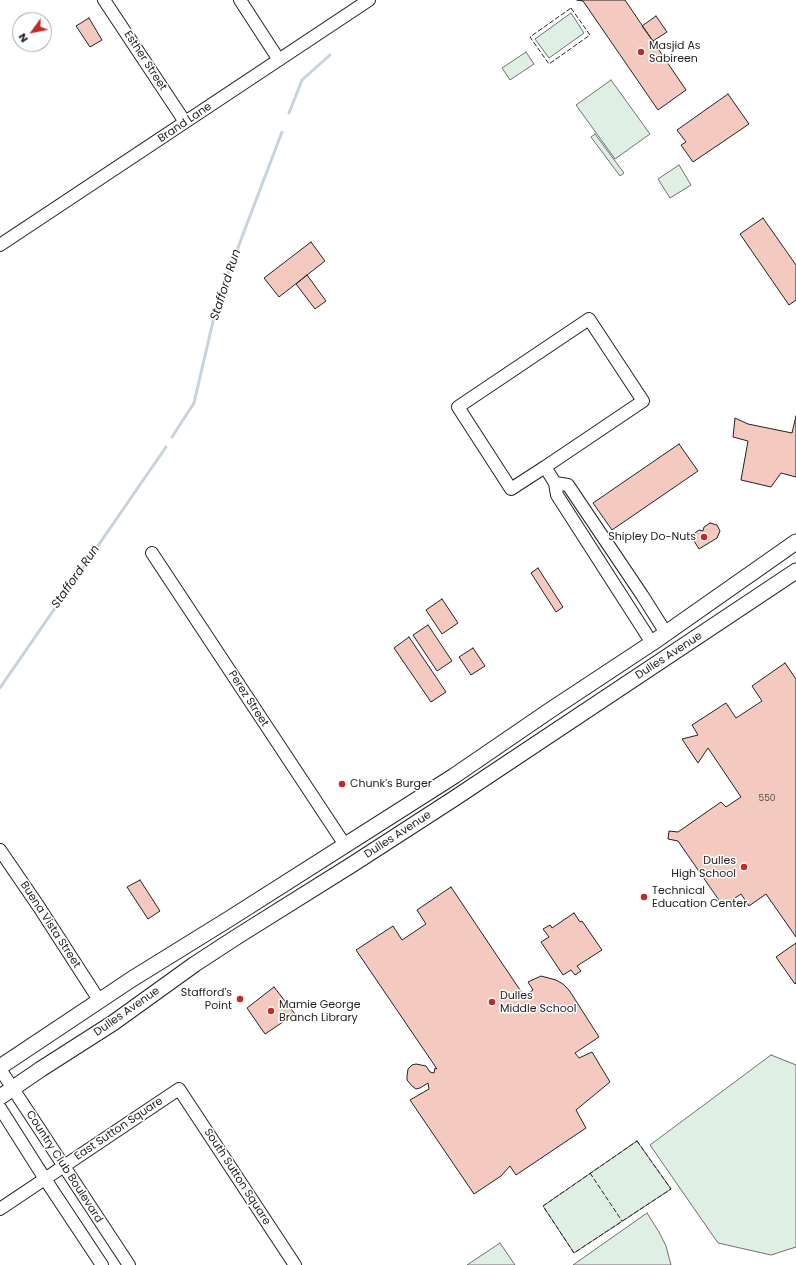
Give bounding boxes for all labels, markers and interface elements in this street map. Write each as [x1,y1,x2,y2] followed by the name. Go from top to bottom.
[12,12,52,52] north arrow
[121,29,169,93] street label: Esther Street
[14,30,32,46] text: N
[649,39,701,65] place label: Masjid As Sabireen
[636,47,646,57] marker: Masjid As Sabireen
[156,100,214,146] street label: Brand Lane
[208,248,244,322] water label: Stafford Run
[608,530,696,544] place label: Shipley Do-Nuts
[699,532,709,542] marker: Shipley Do-Nuts
[49,543,103,611] water label: Stafford Run
[633,629,705,683] street label: Dulles Avenue
[225,668,271,730] street label: Perez Street
[350,777,432,791] place label: Chunk's Burger
[337,779,347,789] marker: Chunk's Burger
[759,794,775,804] house number: 550
[362,808,434,862] street label: Dulles Avenue
[671,854,736,880] place label: Dulles High School
[739,862,749,872] marker: Dulles High School
[17,879,83,971] street label: Buena Vista Street
[652,884,747,910] place label: Technical Education Center
[639,892,649,902] marker: Technical Education Center
[92,985,162,1039] street label: Dulles Avenue
[181,986,232,1012] place label: Stafford's Point
[500,989,576,1015] place label: Dulles Middle School
[235,994,245,1004] marker: Stafford's Point
[487,997,497,1007] marker: Dulles Middle School
[279,998,360,1024] place label: Mamie George Branch Library
[266,1006,276,1016] marker: Mamie George Branch Library
[72,1095,166,1163] street label: East Sutton Square
[23,1108,105,1226] street label: Country Club Boulevard
[201,1126,273,1228] street label: South Sutton Square

